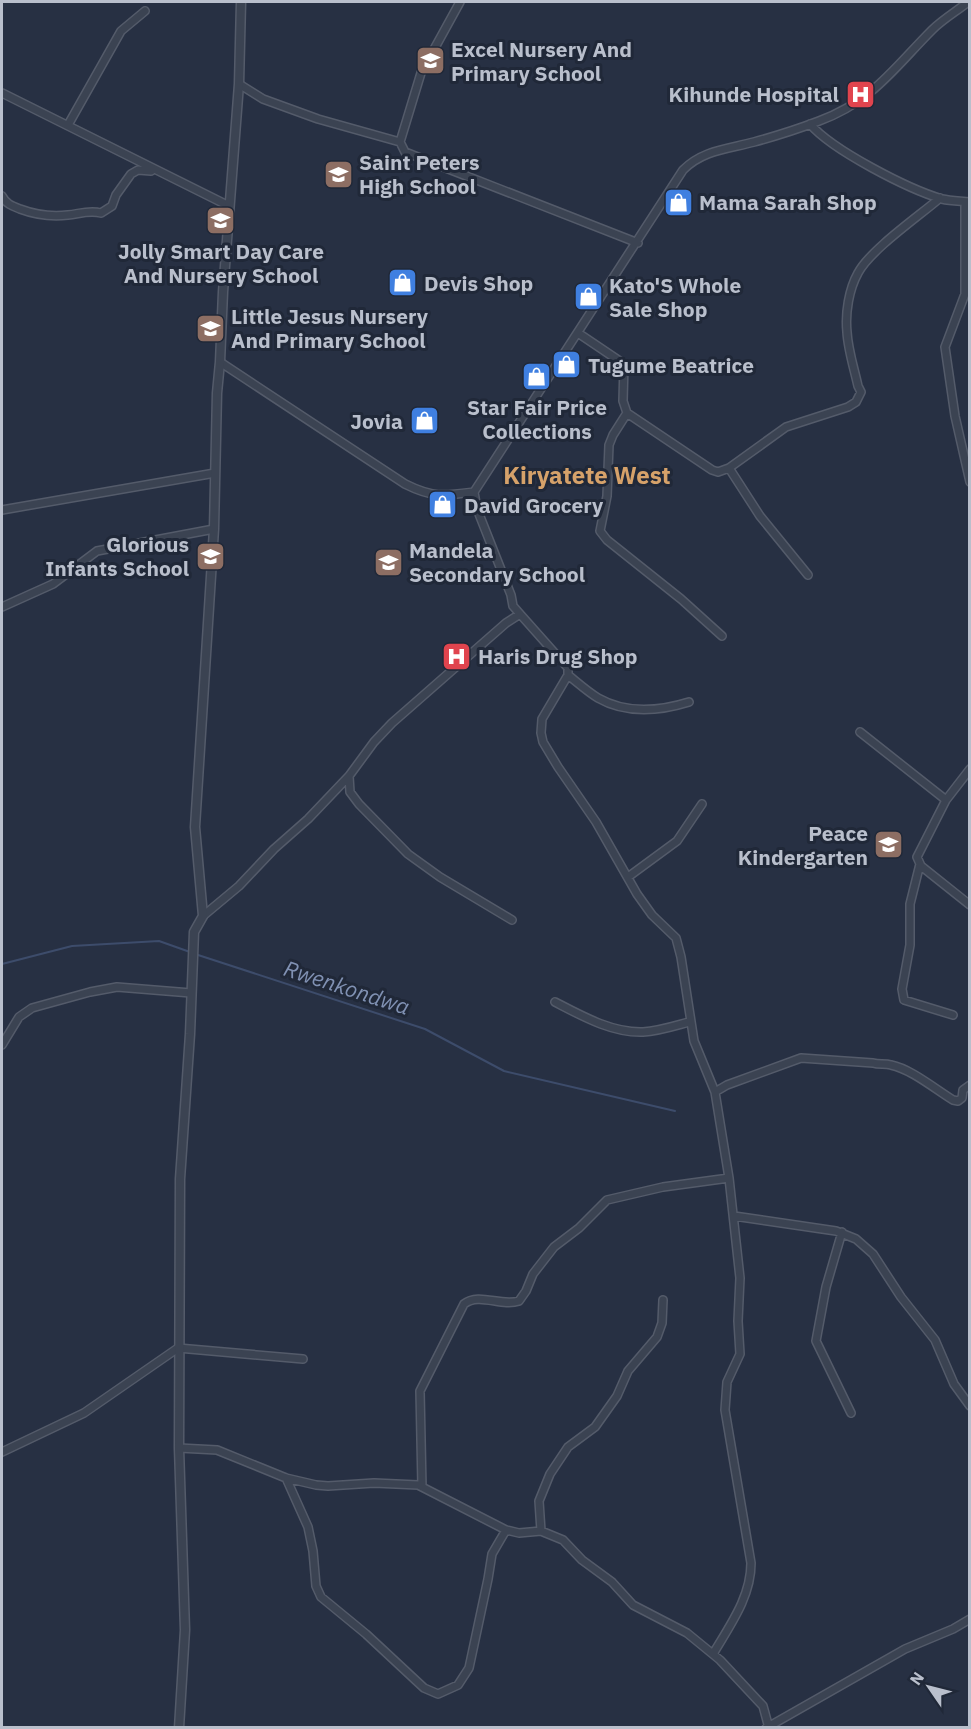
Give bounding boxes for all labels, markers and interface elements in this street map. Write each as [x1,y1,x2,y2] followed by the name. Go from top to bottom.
[451,35,632,87] place label: Excel Nursery And Primary School
[414,45,446,77] school or university icon: Excel Nursery And Primary School
[844,78,876,110] hospital icon: Kihunde Hospital
[669,80,839,108] place label: Kihunde Hospital
[359,148,480,200] place label: Saint Peters High School
[322,158,354,190] school or university icon: Saint Peters High School
[662,186,694,218] shop icon: Mama Sarah Shop
[699,188,877,216] place label: Mama Sarah Shop
[205,204,237,236] school or university icon: Jolly Smart Day Care And Nursery School
[118,237,324,289] place label: Jolly Smart Day Care And Nursery School
[387,267,419,299] shop icon: Devis Shop
[424,269,533,297] place label: Devis Shop
[609,271,741,323] place label: Kato'S Whole Sale Shop
[572,281,604,313] shop icon: Kato'S Whole Sale Shop
[231,302,429,354] place label: Little Jesus Nursery And Primary School
[194,312,226,344] school or university icon: Little Jesus Nursery And Primary School
[551,349,583,381] shop icon: Tugume Beatrice
[588,351,754,379] place label: Tugume Beatrice
[521,360,553,392] shop icon: Star Fair Price Collections
[467,393,607,445] place label: Star Fair Price Collections
[408,405,440,437] shop icon: Jovia
[350,407,403,435] place label: Jovia
[503,459,671,491] district label: Kiryatete West
[427,489,459,521] shop icon: David Grocery
[464,491,604,519] place label: David Grocery
[45,530,189,582] place label: Glorious Infants School
[409,536,585,588] place label: Mandela Secondary School
[194,540,226,572] school or university icon: Glorious Infants School
[372,546,404,578] school or university icon: Mandela Secondary School
[441,640,473,672] hospital icon: Haris Drug Shop
[478,642,638,670] place label: Haris Drug Shop
[738,819,868,871] place label: Peace Kindergarten
[873,829,905,861] school or university icon: Peace Kindergarten
[281,953,413,1021] water label: Rwenkondwa
[899,1657,959,1717] north arrow
[905,1668,928,1689] text: N

